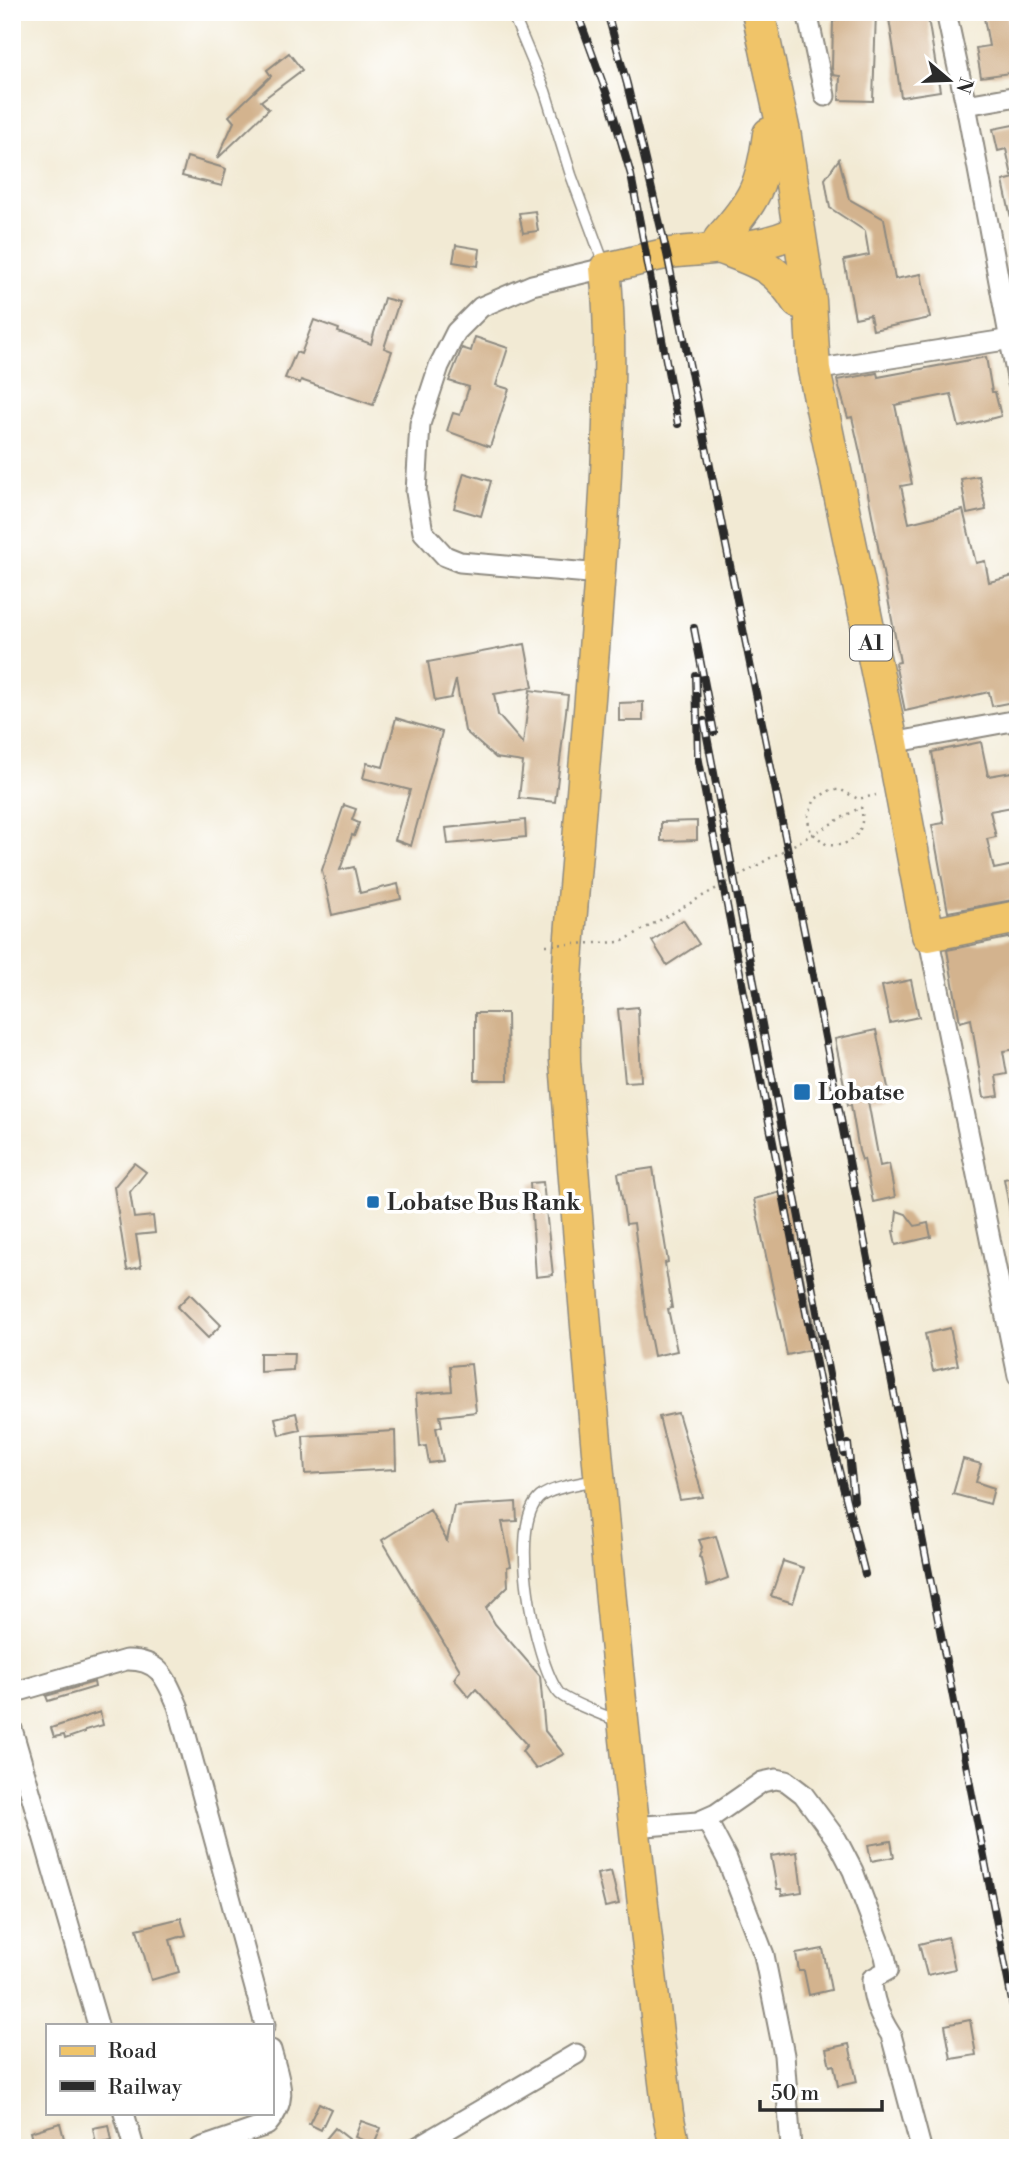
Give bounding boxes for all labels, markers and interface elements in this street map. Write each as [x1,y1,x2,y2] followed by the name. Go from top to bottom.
[914,46,984,116] north arrow
[950,74,978,96] text: N
[850,626,892,660] road number: A1
[818,1079,905,1107] place label: Lobatse
[792,1082,812,1102] marker: Lobatse
[387,1189,581,1217] place label: Lobatse Bus Rank
[365,1194,381,1210] marker: Lobatse Bus Rank
[46,2024,273,2114] legend
[108,2039,157,2065] text: Road
[760,2069,883,2113] scale bar
[108,2075,183,2101] text: Railway
[771,2081,819,2107] text: 50 m

